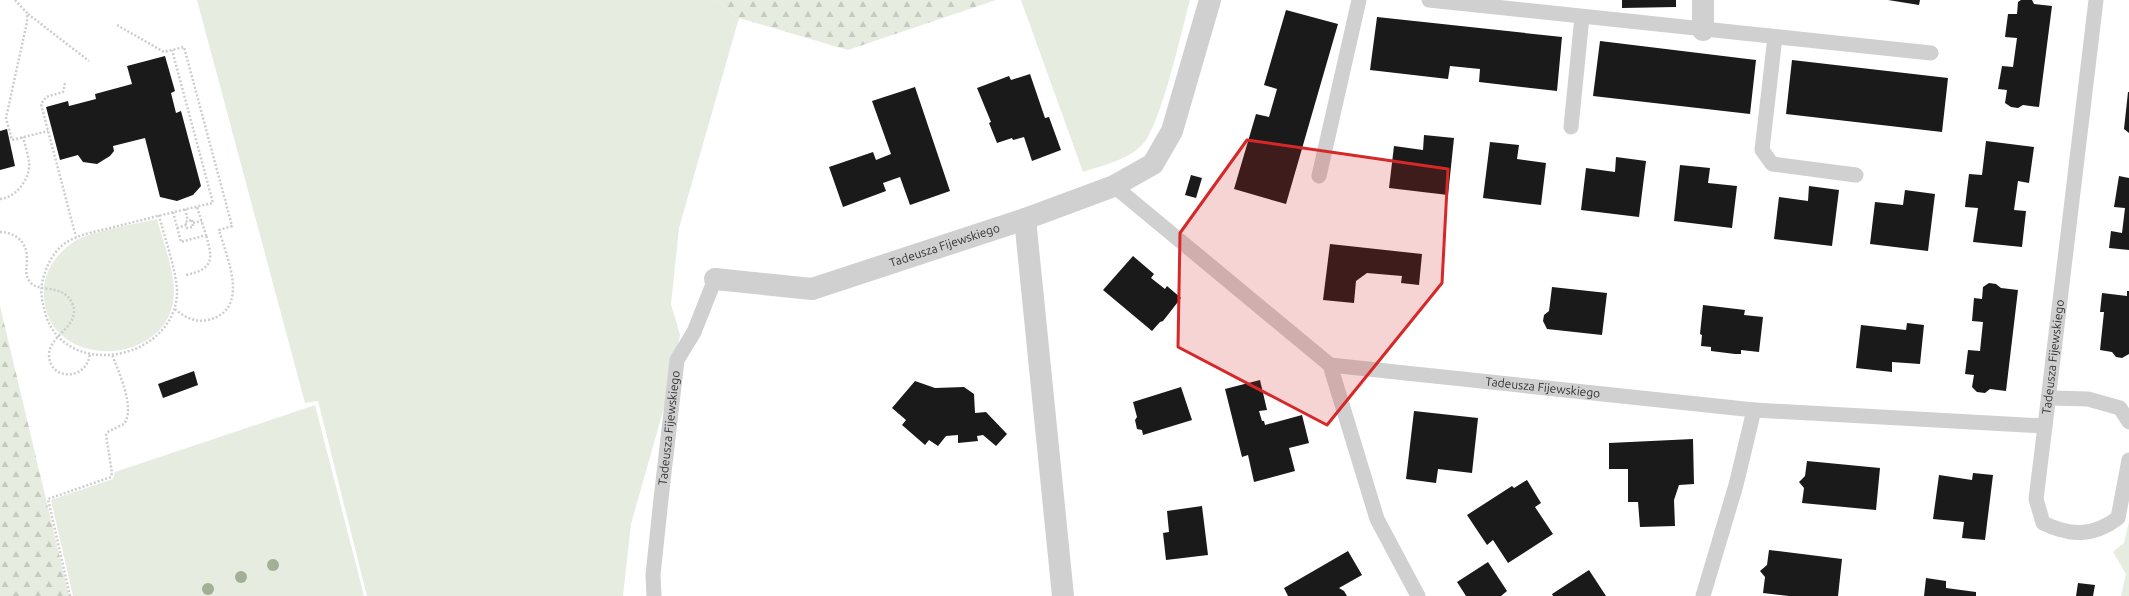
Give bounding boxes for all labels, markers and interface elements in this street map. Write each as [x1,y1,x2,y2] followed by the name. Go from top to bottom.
[888,221,1001,269] street label: Tadeusza Fijewskiego
[2039,299,2066,415] street label: Tadeusza Fijewskiego
[656,370,682,486] street label: Tadeusza Fijewskiego
[1485,375,1601,400] street label: Tadeusza Fijewskiego

